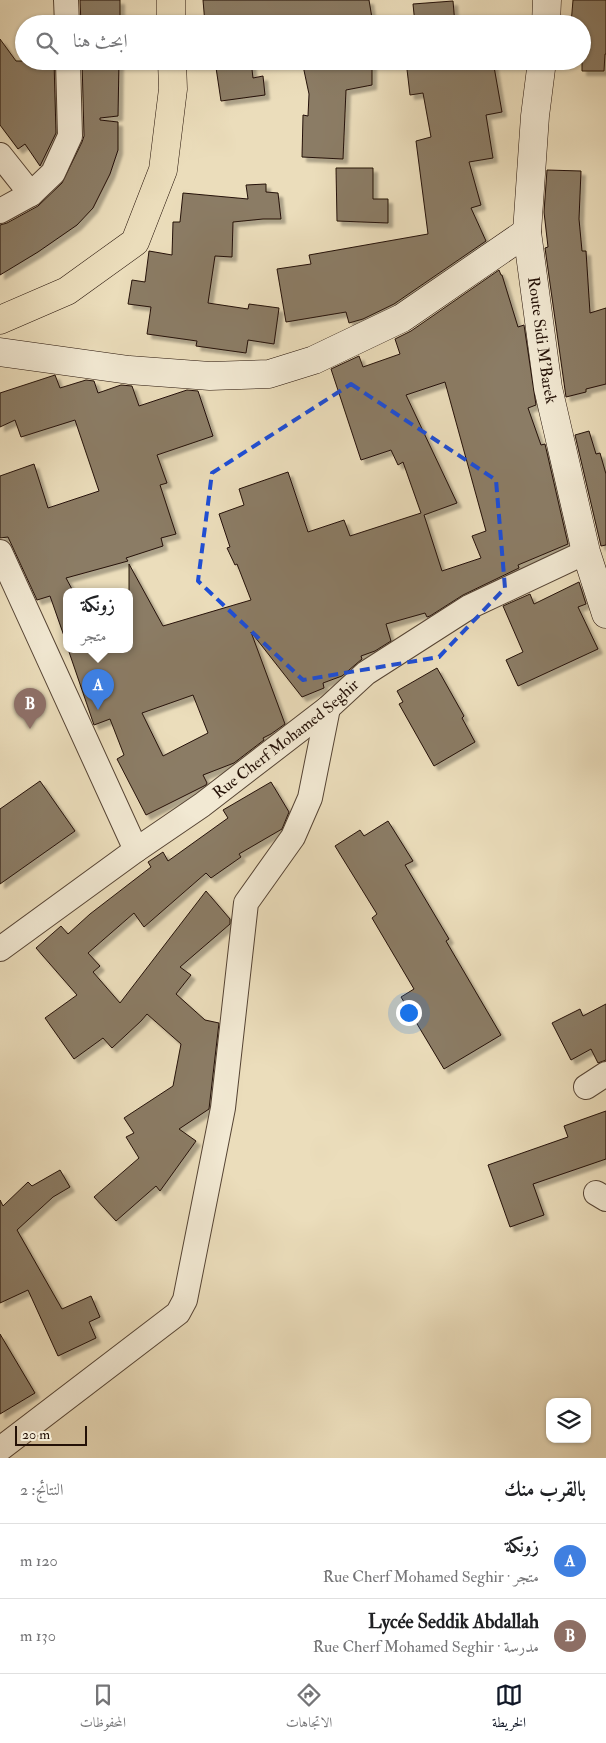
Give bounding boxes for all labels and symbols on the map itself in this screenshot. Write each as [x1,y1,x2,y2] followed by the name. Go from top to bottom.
[523,276,561,406] street label: Route Sidi M'Barek
[82,669,114,710] pin: A
[209,675,363,803] street label: Rue Cherf Mohamed Seghir
[14,688,46,729] pin: B
[396,1000,422,1026] your location
[15,1423,88,1446] scale bar

